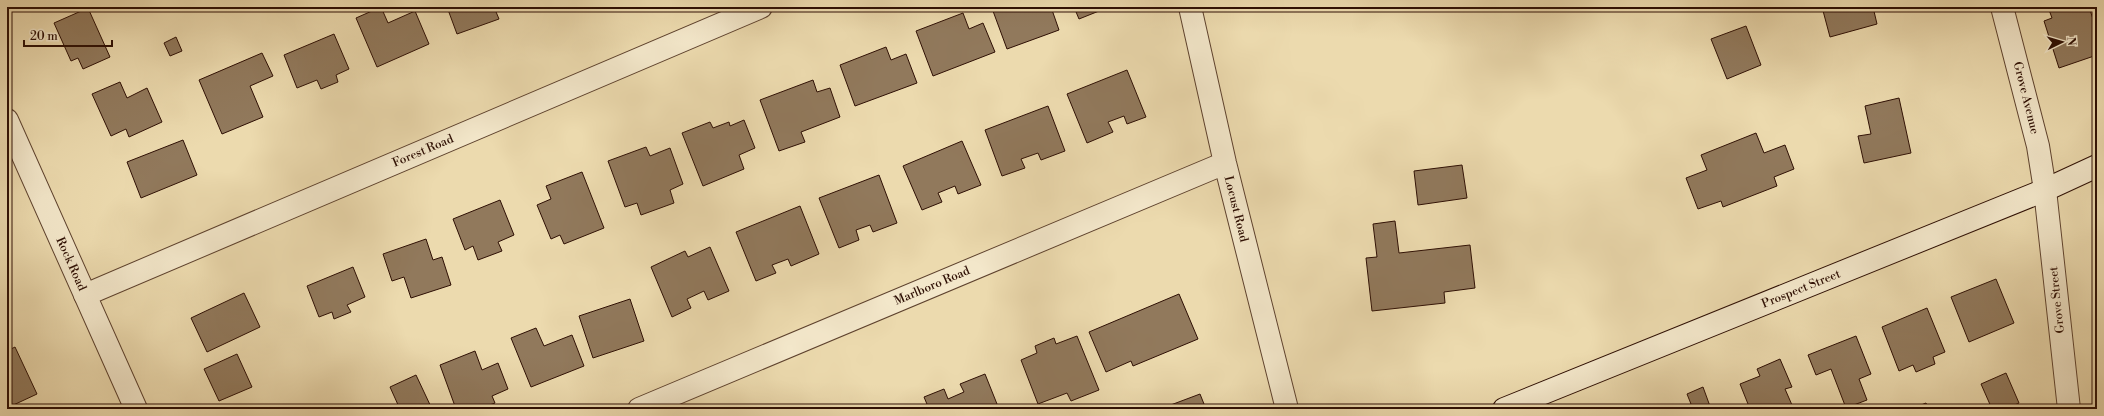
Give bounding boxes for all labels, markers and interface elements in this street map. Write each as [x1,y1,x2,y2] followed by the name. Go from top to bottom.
[24,22,112,48] scale bar
[2042,22,2082,62] north arrow
[30,29,58,44] text: 20 m
[2064,36,2078,46] text: N
[2010,60,2042,136] street label: Grove Avenue
[390,131,456,171] street label: Forest Road
[1221,174,1251,244] street label: Locust Road
[52,235,90,294] street label: Rock Road
[892,263,972,309] street label: Marlboro Road
[2046,265,2068,334] street label: Grove Street
[1759,266,1843,312] street label: Prospect Street

